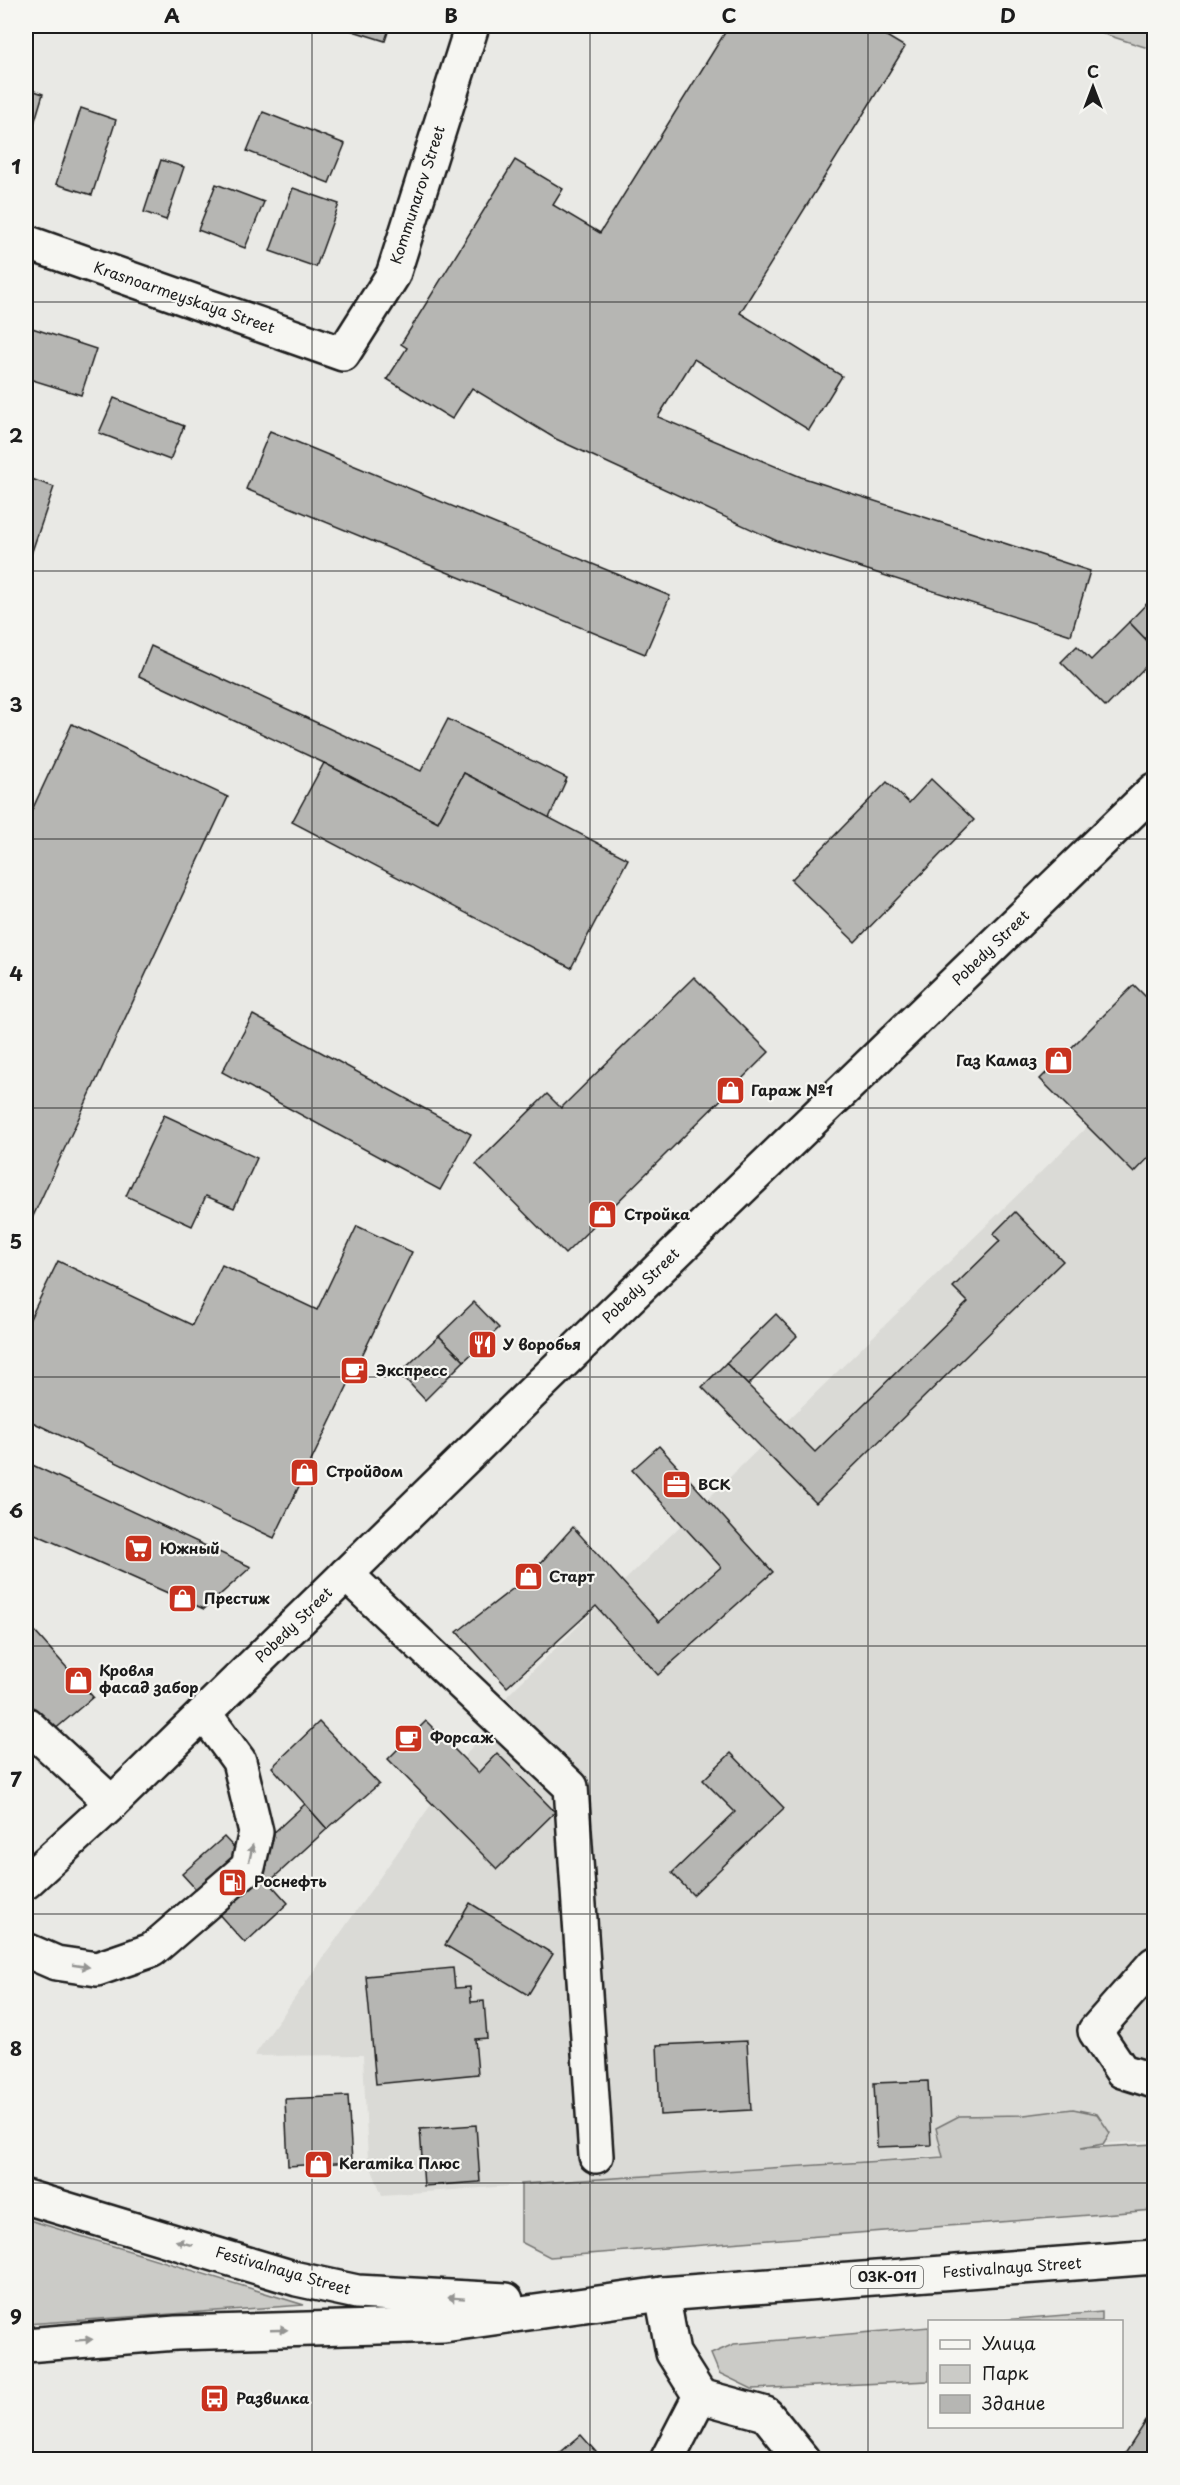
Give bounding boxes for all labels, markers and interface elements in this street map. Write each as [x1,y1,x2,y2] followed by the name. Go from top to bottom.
[164,0,180,30] text: A
[444,0,458,30] text: B
[721,0,737,30] text: C
[1000,0,1016,30] text: D
[1063,57,1123,117] north arrow
[1087,59,1099,83] text: С
[383,122,450,267] street label: Kommunarov Street
[11,151,21,181] text: 1
[91,255,278,338] street label: Krasnoarmeyskaya Street
[9,420,23,450] text: 2
[9,689,23,719] text: 3
[946,904,1034,990] street label: Pobedy Street
[9,958,23,988] text: 4
[1042,1045,1074,1077] shop icon: Газ Камаз
[956,1048,1037,1071] place label: Газ Камаз
[714,1075,746,1107] shop icon: Гараж №1
[751,1078,833,1101] place label: Гараж №1
[587,1199,619,1231] shop icon: Стройка
[624,1202,690,1225] place label: Стройка
[10,1226,22,1256] text: 5
[596,1242,684,1328] street label: Pobedy Street
[466,1329,498,1361] restaurant icon: У воробья
[502,1332,581,1355] place label: У воробья
[339,1355,371,1387] cafe icon: Экспресс
[376,1358,447,1381] place label: Экспресс
[289,1456,321,1488] shop icon: Стройдом
[326,1459,403,1482] place label: Стройдом
[661,1469,693,1501] office icon: ВСК
[698,1472,731,1495] place label: ВСК
[9,1495,23,1525] text: 6
[123,1533,155,1565] supermarket icon: Южный
[160,1536,220,1559] place label: Южный
[512,1561,544,1593] shop icon: Старт
[549,1564,595,1587] place label: Старт
[249,1581,337,1667] street label: Pobedy Street
[167,1583,199,1615] shop icon: Престиж
[204,1586,270,1609] place label: Престиж
[99,1658,198,1698] place label: Кровля фасад забор
[62,1664,94,1696] shop icon: Кровля фасад забор
[393,1722,425,1754] cafe icon: Форсаж
[430,1725,494,1748] place label: Форсаж
[10,1764,22,1794] text: 7
[247,1844,257,1862] one-way arrow
[217,1866,249,1898] fuel station icon: Роснефть
[254,1869,327,1892] place label: Роснефть
[72,1962,91,1971] one-way arrow
[10,2033,22,2063] text: 8
[302,2148,334,2180] shop icon: Keramika Плюс
[339,2151,460,2174] place label: Keramika Плюс
[175,2238,193,2247] one-way arrow
[213,2239,354,2300] street label: Festivalnaya Street
[942,2250,1082,2283] street label: Festivalnaya Street
[851,2266,923,2288] road number: 03К-011
[446,2294,465,2303] one-way arrow
[10,2301,22,2331] text: 9
[928,2320,1123,2428] legend
[269,2325,288,2335] one-way arrow
[982,2329,1036,2356] text: Улица
[74,2335,93,2345] one-way arrow
[982,2359,1029,2386] text: Парк
[199,2383,231,2415] bus stop icon: Развилка
[236,2386,309,2409] place label: Развилка
[982,2389,1045,2416] text: Здание

